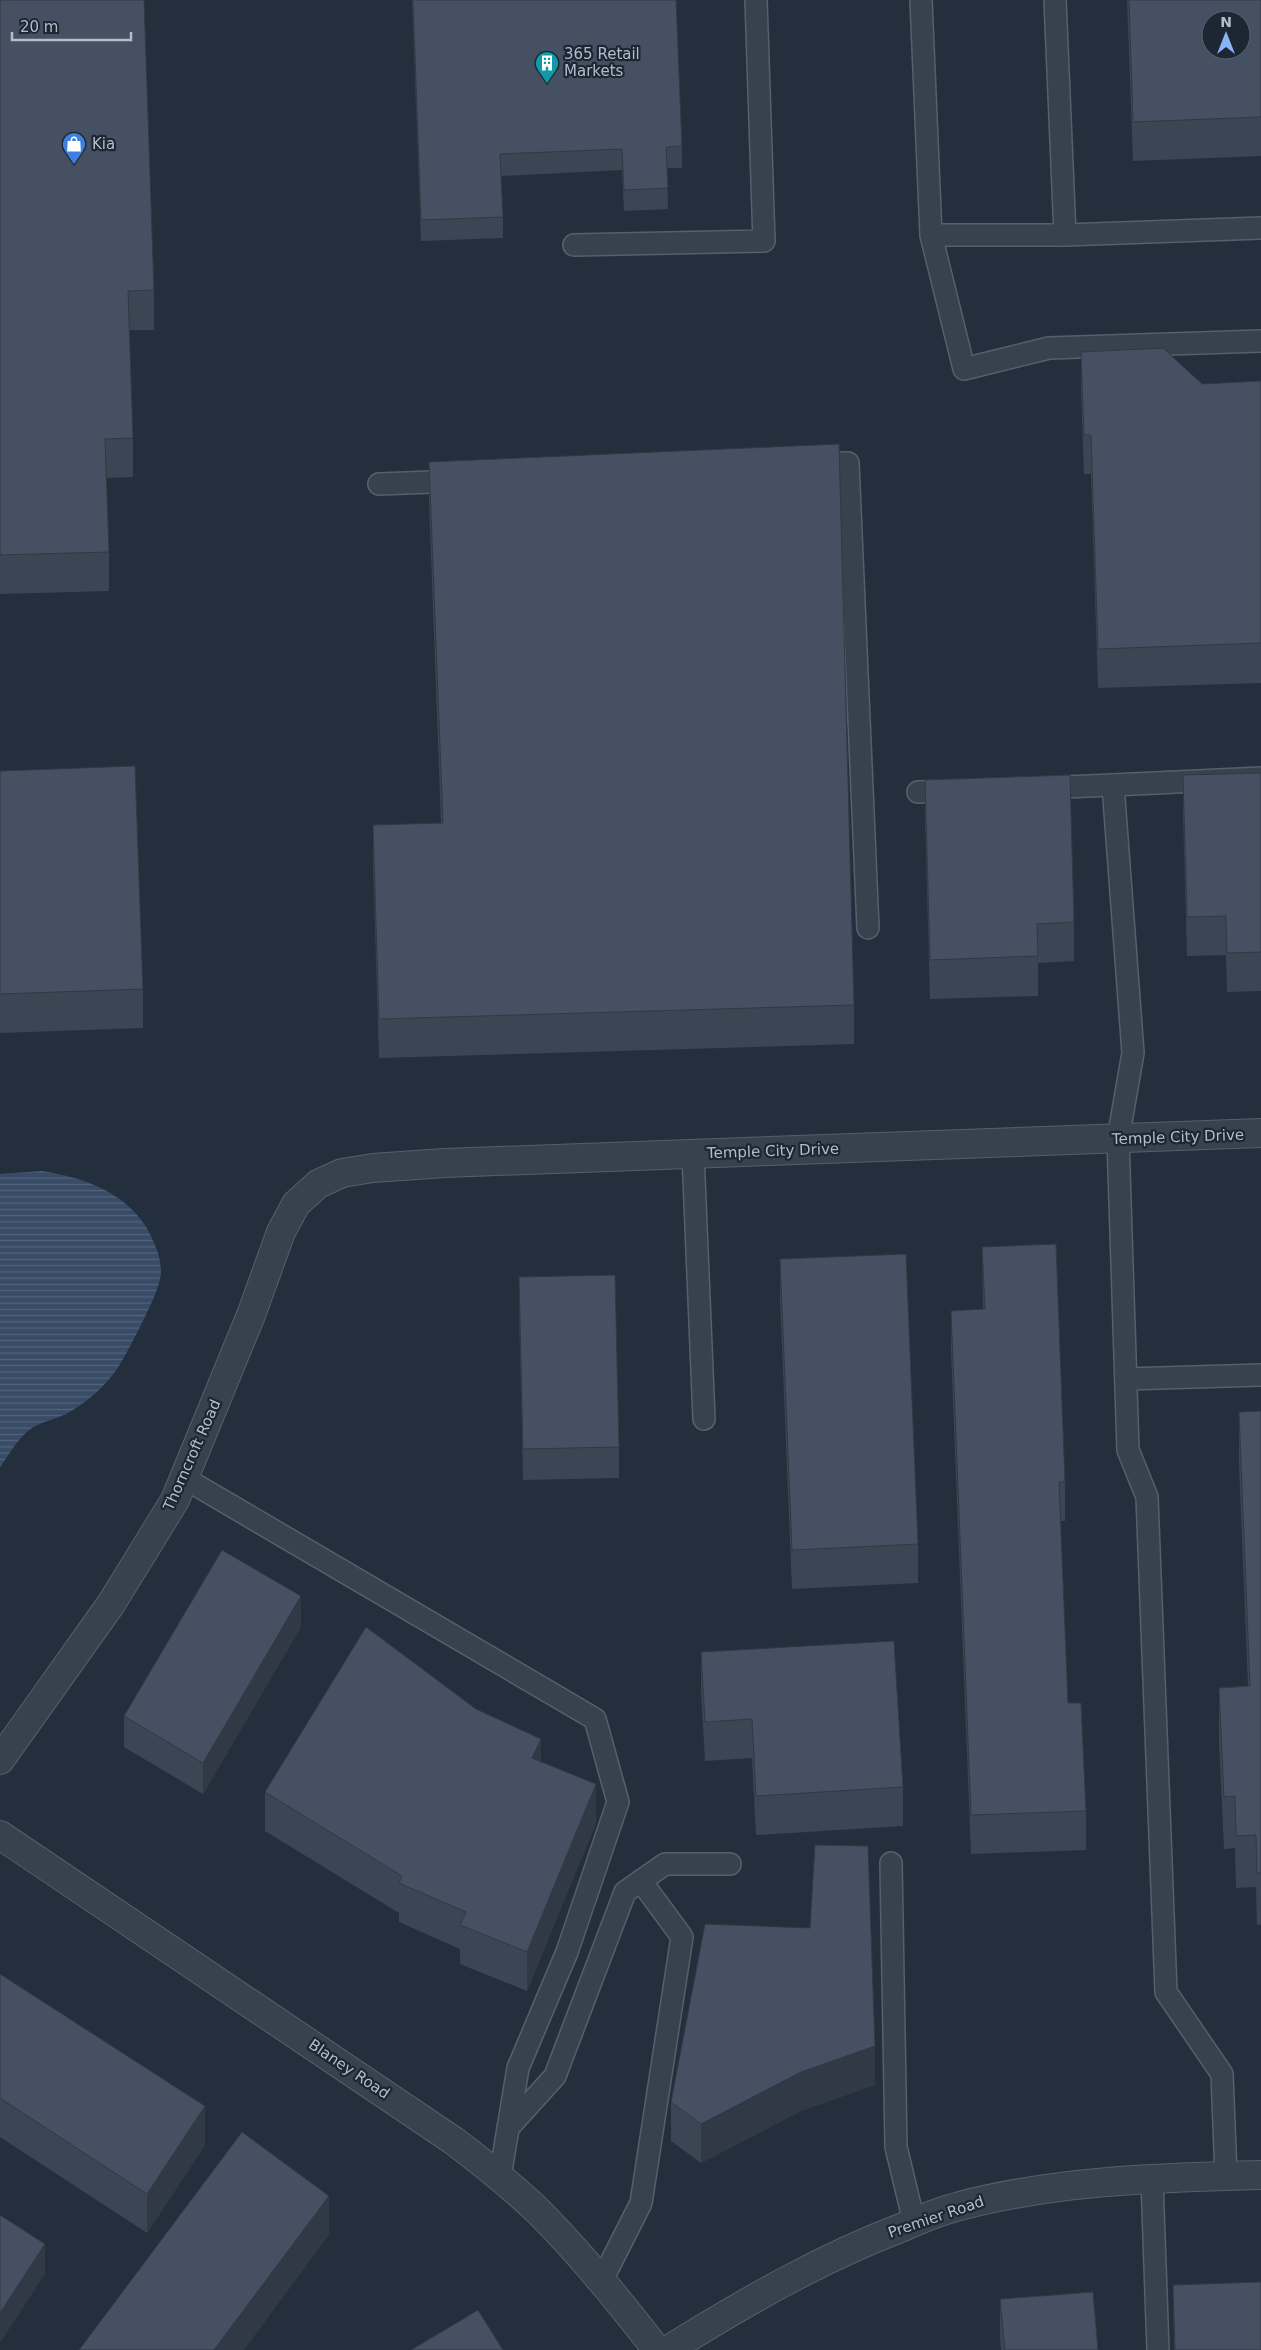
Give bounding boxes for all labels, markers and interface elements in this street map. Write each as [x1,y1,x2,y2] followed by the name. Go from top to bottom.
[12,10,131,42] scale bar
[1201,10,1251,60] north arrow
[1220,14,1232,30] text: N
[20,18,58,36] text: 20 m
[564,45,640,80] place label: 365 Retail Markets
[534,50,560,84] building icon: 365 Retail Markets
[61,131,87,165] shop icon: Kia
[92,135,115,153] place label: Kia
[1111,1126,1244,1148] street label: Temple City Drive
[706,1140,839,1162] street label: Temple City Drive
[159,1397,225,1514] street label: Thorncroft Road
[305,2035,393,2103] street label: Blaney Road
[886,2192,986,2242] street label: Premier Road

